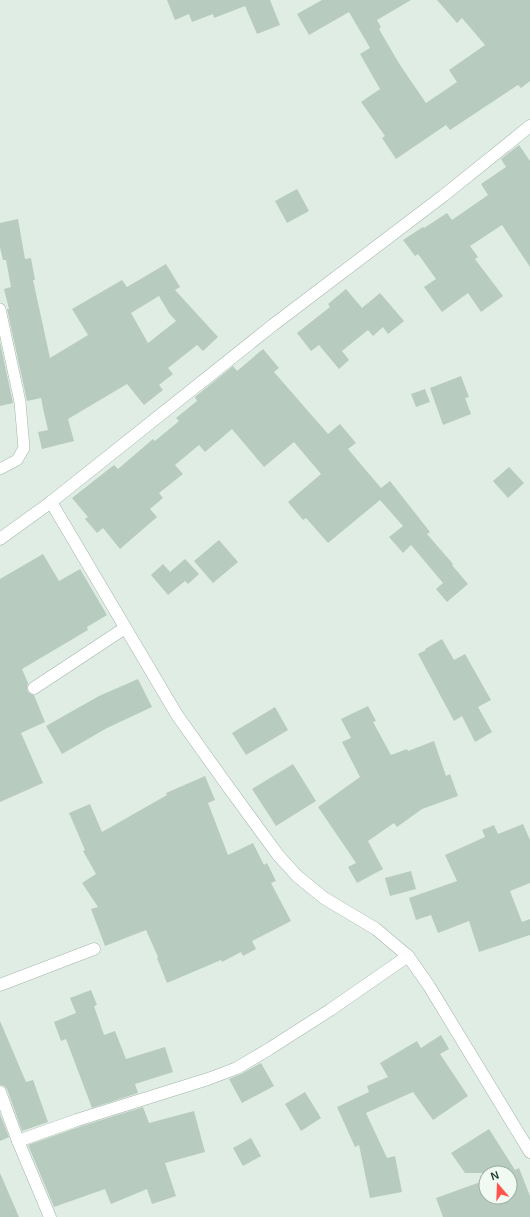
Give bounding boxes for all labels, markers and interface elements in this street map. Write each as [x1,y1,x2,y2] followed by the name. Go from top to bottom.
[478,1165,518,1205] north arrow
[489,1169,501,1183] text: N

